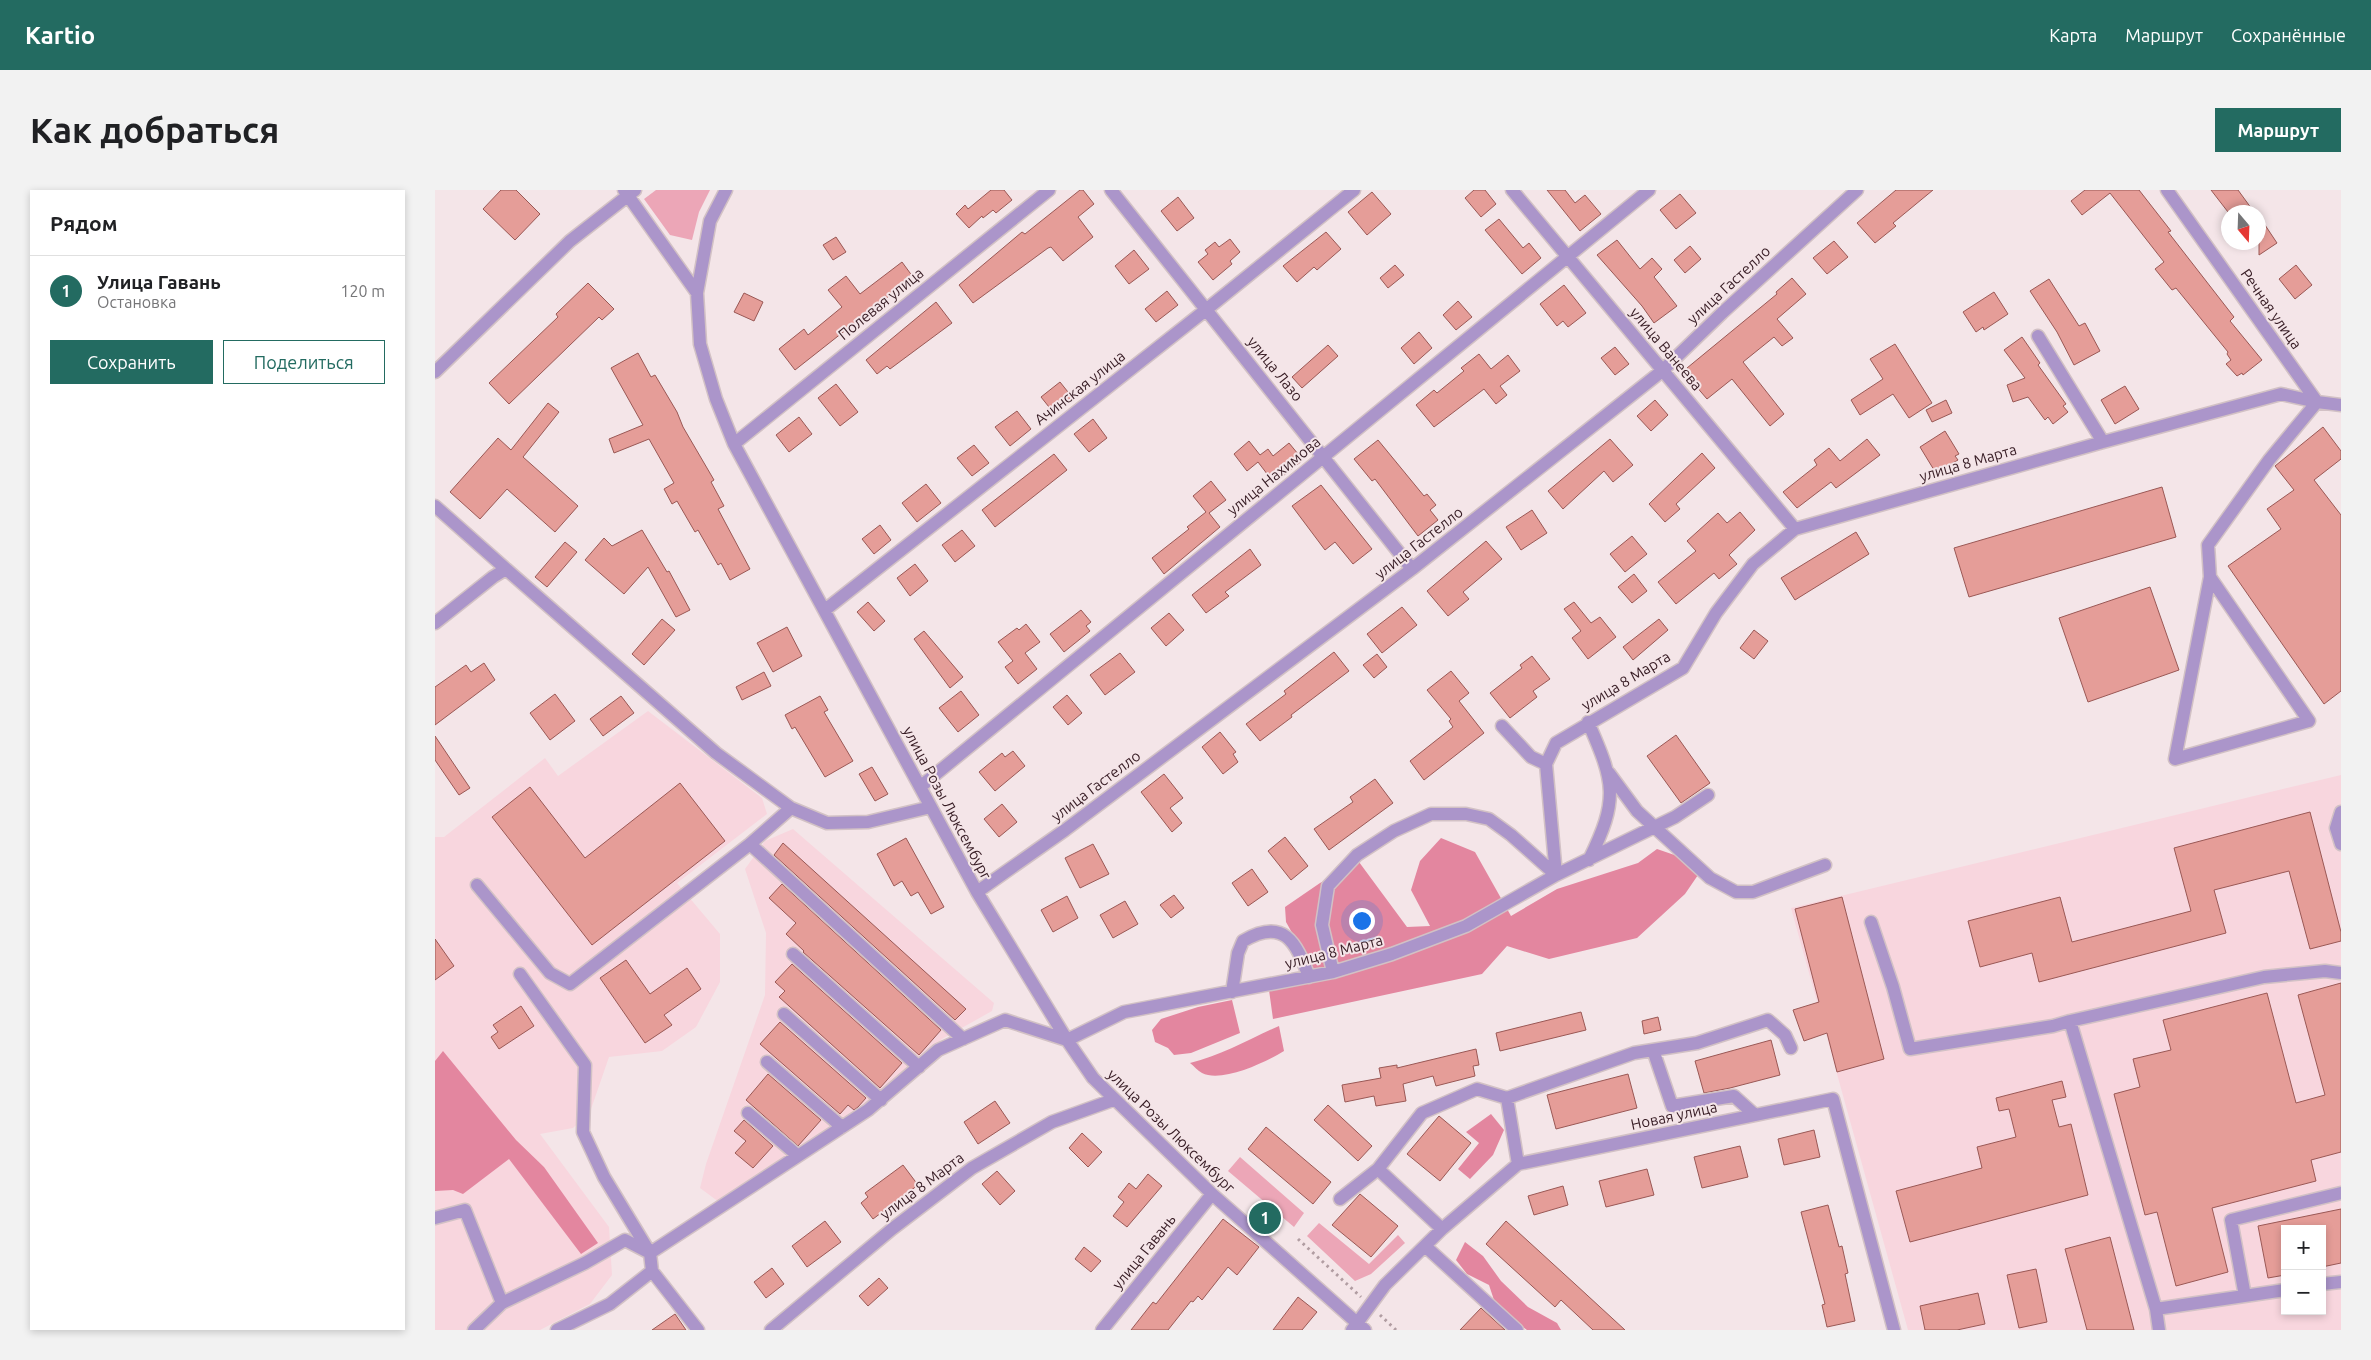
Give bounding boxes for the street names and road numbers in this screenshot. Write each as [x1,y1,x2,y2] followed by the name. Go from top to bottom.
[1684,242,1774,327] street label: улица Гастелло
[835,264,927,343] street label: Полевая улица
[2238,265,2305,352] street label: Речная улица
[1627,304,1706,394] street label: улица Ванеева
[1244,333,1307,405] street label: улица Лазо
[1031,347,1128,428] street label: Ачинская улица
[1224,433,1324,518] street label: улица Нахимова
[1917,441,2018,485] street label: улица 8 Марта
[1371,503,1466,582] street label: улица Гастелло
[1578,647,1673,714] street label: улица 8 Марта
[900,724,995,882] street label: улица Розы Люксембург
[1048,747,1143,825] street label: улица Гастелло
[1283,931,1385,972] street label: улица 8 Марта
[1104,1065,1239,1196] street label: улица Розы Люксембург
[1629,1098,1719,1133] street label: Новая улица
[877,1149,967,1223] street label: улица 8 Марта
[1108,1211,1179,1292] street label: улица Гавань

